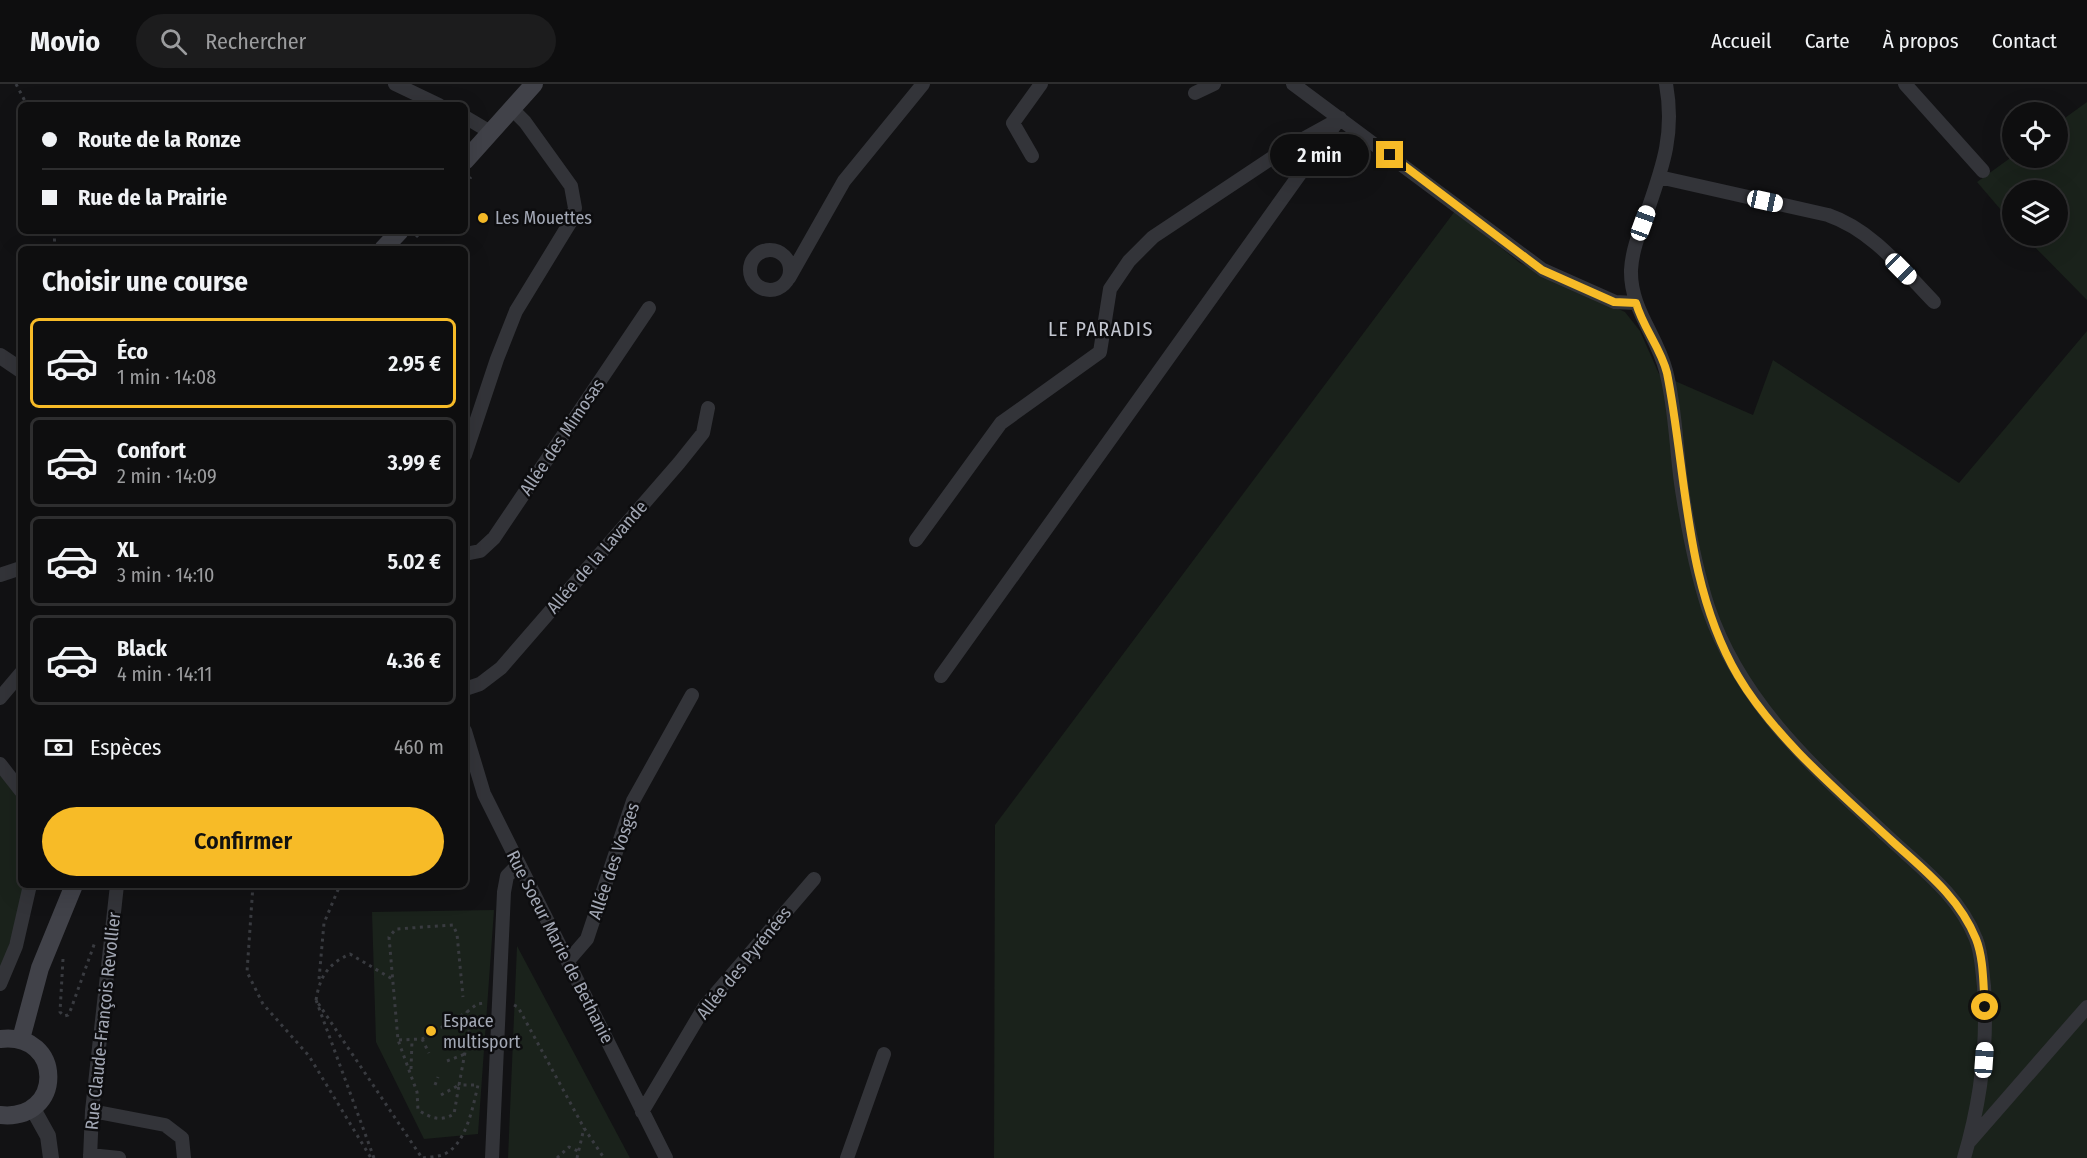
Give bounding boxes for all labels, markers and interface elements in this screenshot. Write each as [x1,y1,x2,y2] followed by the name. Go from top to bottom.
[136,14,556,68] search box
[30,25,100,58] text: Movio
[157,25,190,58] icon: search
[205,28,306,55] text: Rechercher
[1711,28,1772,54] text: Accueil
[1805,28,1850,54] text: Carte
[1883,28,1959,54] text: À propos
[1992,28,2057,54] text: Contact
[2002,102,2068,246] map controls
[2002,102,2068,168] button: locate
[78,126,241,153] text: Route de la Ronze
[1270,134,1369,176] callout: 2 min
[1376,141,1403,168] route end
[1297,143,1342,167] text: 2 min
[2002,180,2068,246] button: layers
[78,184,227,211] text: Rue de la Prairie
[1746,188,1784,214] car
[1628,203,1658,243] car
[495,207,592,229] place label: Les Mouettes
[476,211,490,225] marker: Les Mouettes
[1882,250,1920,288] car
[42,266,248,298] text: Choisir une course
[1048,317,1154,341] district label: LE PARADIS
[45,336,99,390] icon: car
[117,338,148,365] text: Éco
[388,350,441,377] text: 2.95 €
[117,365,216,389] text: 1 min · 14:08
[515,374,609,499] street label: Allée des Mimosas
[45,435,99,489] icon: car
[117,437,186,464] text: Confort
[387,449,441,476] text: 3.99 €
[117,464,217,488] text: 2 min · 14:09
[542,496,652,618] street label: Allée de la Lavande
[45,534,99,588] icon: car
[117,536,139,563] text: XL
[387,548,441,575] text: 5.02 €
[117,563,214,587] text: 3 min · 14:10
[45,633,99,687] icon: car
[117,635,167,662] text: Black
[386,647,441,674] text: 4.36 €
[117,662,212,686] text: 4 min · 14:11
[42,731,75,764] icon: cash
[90,734,161,761] text: Espèces
[394,735,444,759] text: 460 m
[584,799,644,922] street label: Allée des Vosges
[42,807,444,876] button: Confirmer
[502,847,618,1047] street label: Rue Soeur Marie de Bethanie
[692,902,796,1024] street label: Allée des Pyrénées
[81,910,125,1131] street label: Rue Claude-François Revollier
[1971,993,1998,1020] route start
[443,1010,520,1053] place label: Espace multisport
[424,1024,438,1038] marker: Espace multisport
[1974,1041,1994,1079] car

